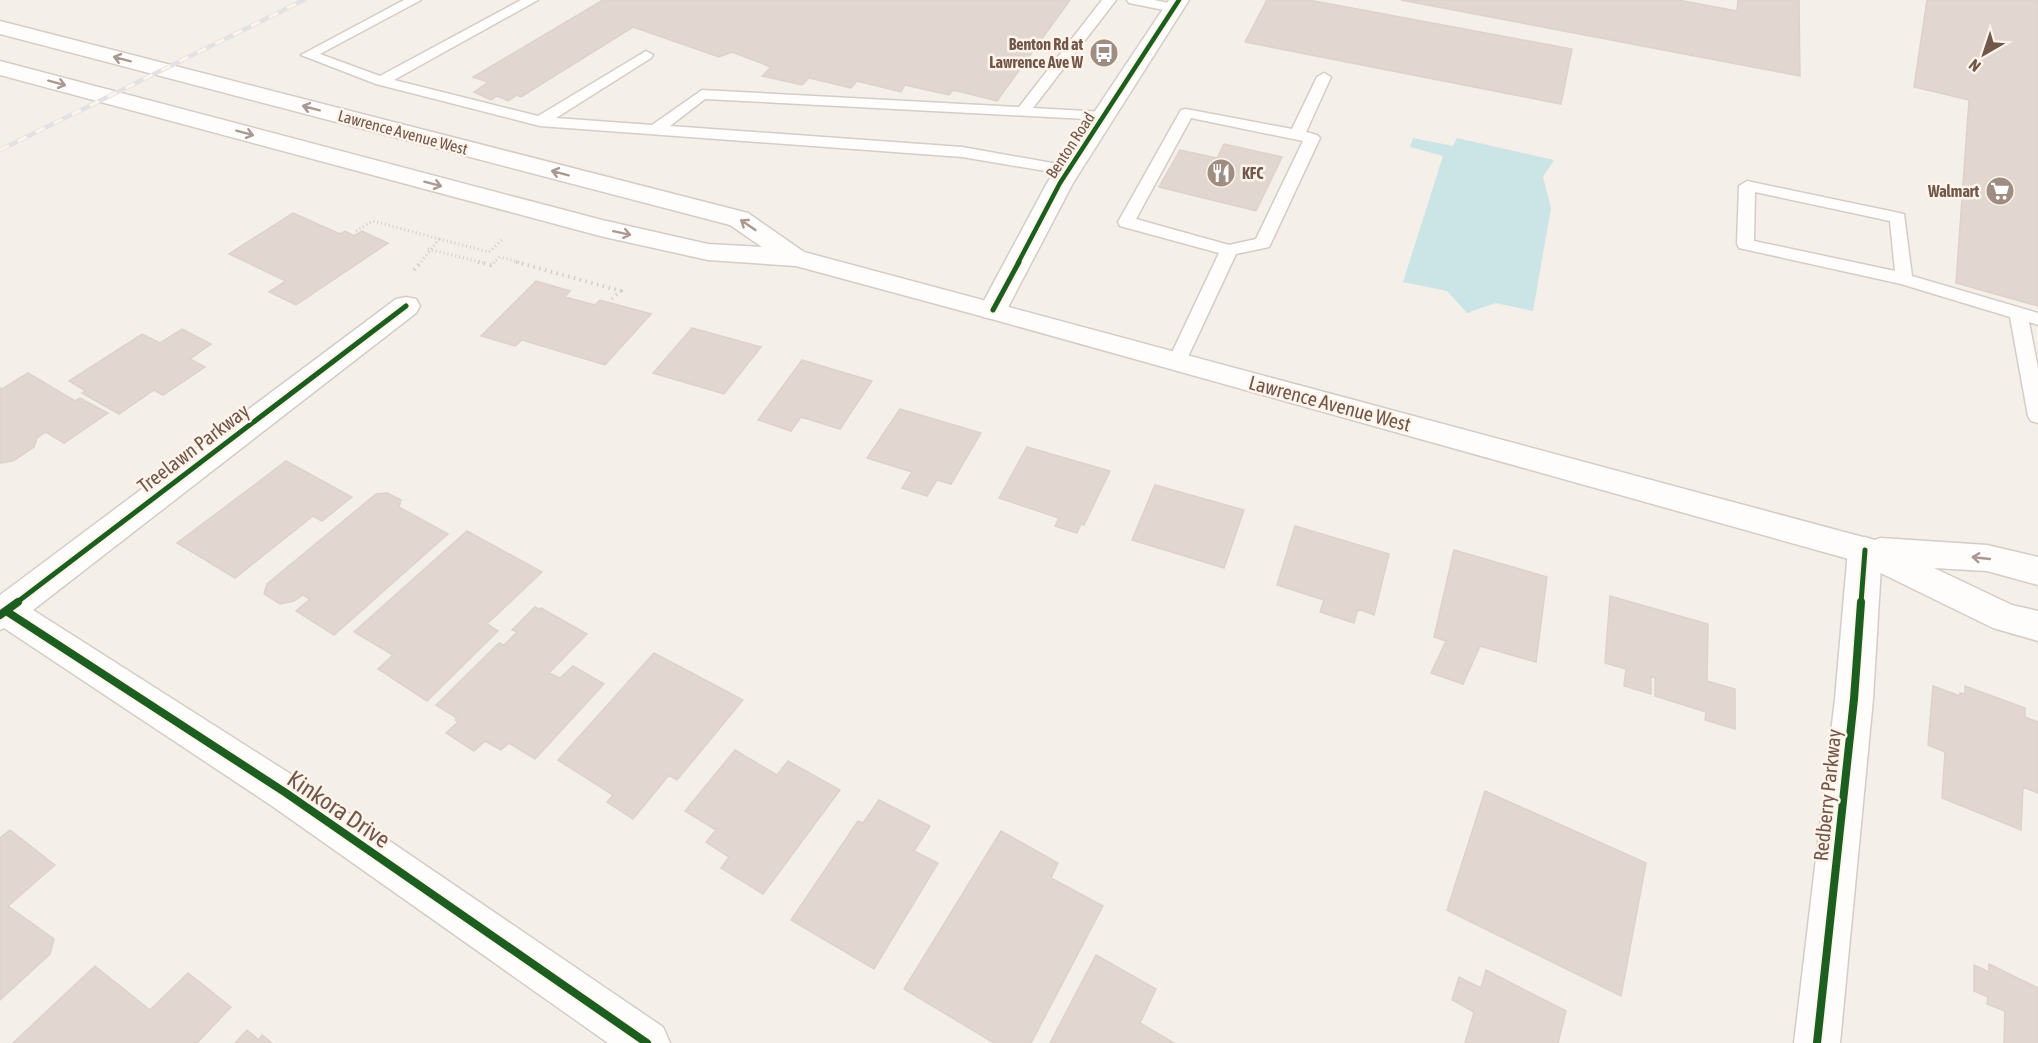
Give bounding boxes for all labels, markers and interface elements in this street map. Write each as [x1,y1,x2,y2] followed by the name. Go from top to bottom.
[1954,24,2014,84] north arrow
[989,35,1083,71] place label: Benton Rd at Lawrence Ave W
[1088,37,1120,69] bus stop icon: Benton Rd at Lawrence Ave W
[113,52,132,64] one-way arrow
[1965,56,1984,76] text: N
[47,77,66,89] one-way arrow
[301,101,320,113] one-way arrow
[336,106,470,158] street label: Lawrence Avenue West
[1042,109,1098,181] street label: Benton Road
[235,128,254,139] one-way arrow
[1205,157,1237,189] restaurant icon: KFC
[1242,164,1264,182] place label: KFC
[551,166,570,178] one-way arrow
[1984,175,2016,207] supermarket icon: Walmart
[423,178,442,190] one-way arrow
[1927,182,1979,200] place label: Walmart
[740,219,756,231] one-way arrow
[612,228,631,239] one-way arrow
[1246,370,1414,436] street label: Lawrence Avenue West
[133,399,253,497] street label: Treelawn Parkway
[1972,552,1991,563] one-way arrow
[1809,728,1845,862] street label: Redberry Parkway
[283,765,395,853] street label: Kinkora Drive

